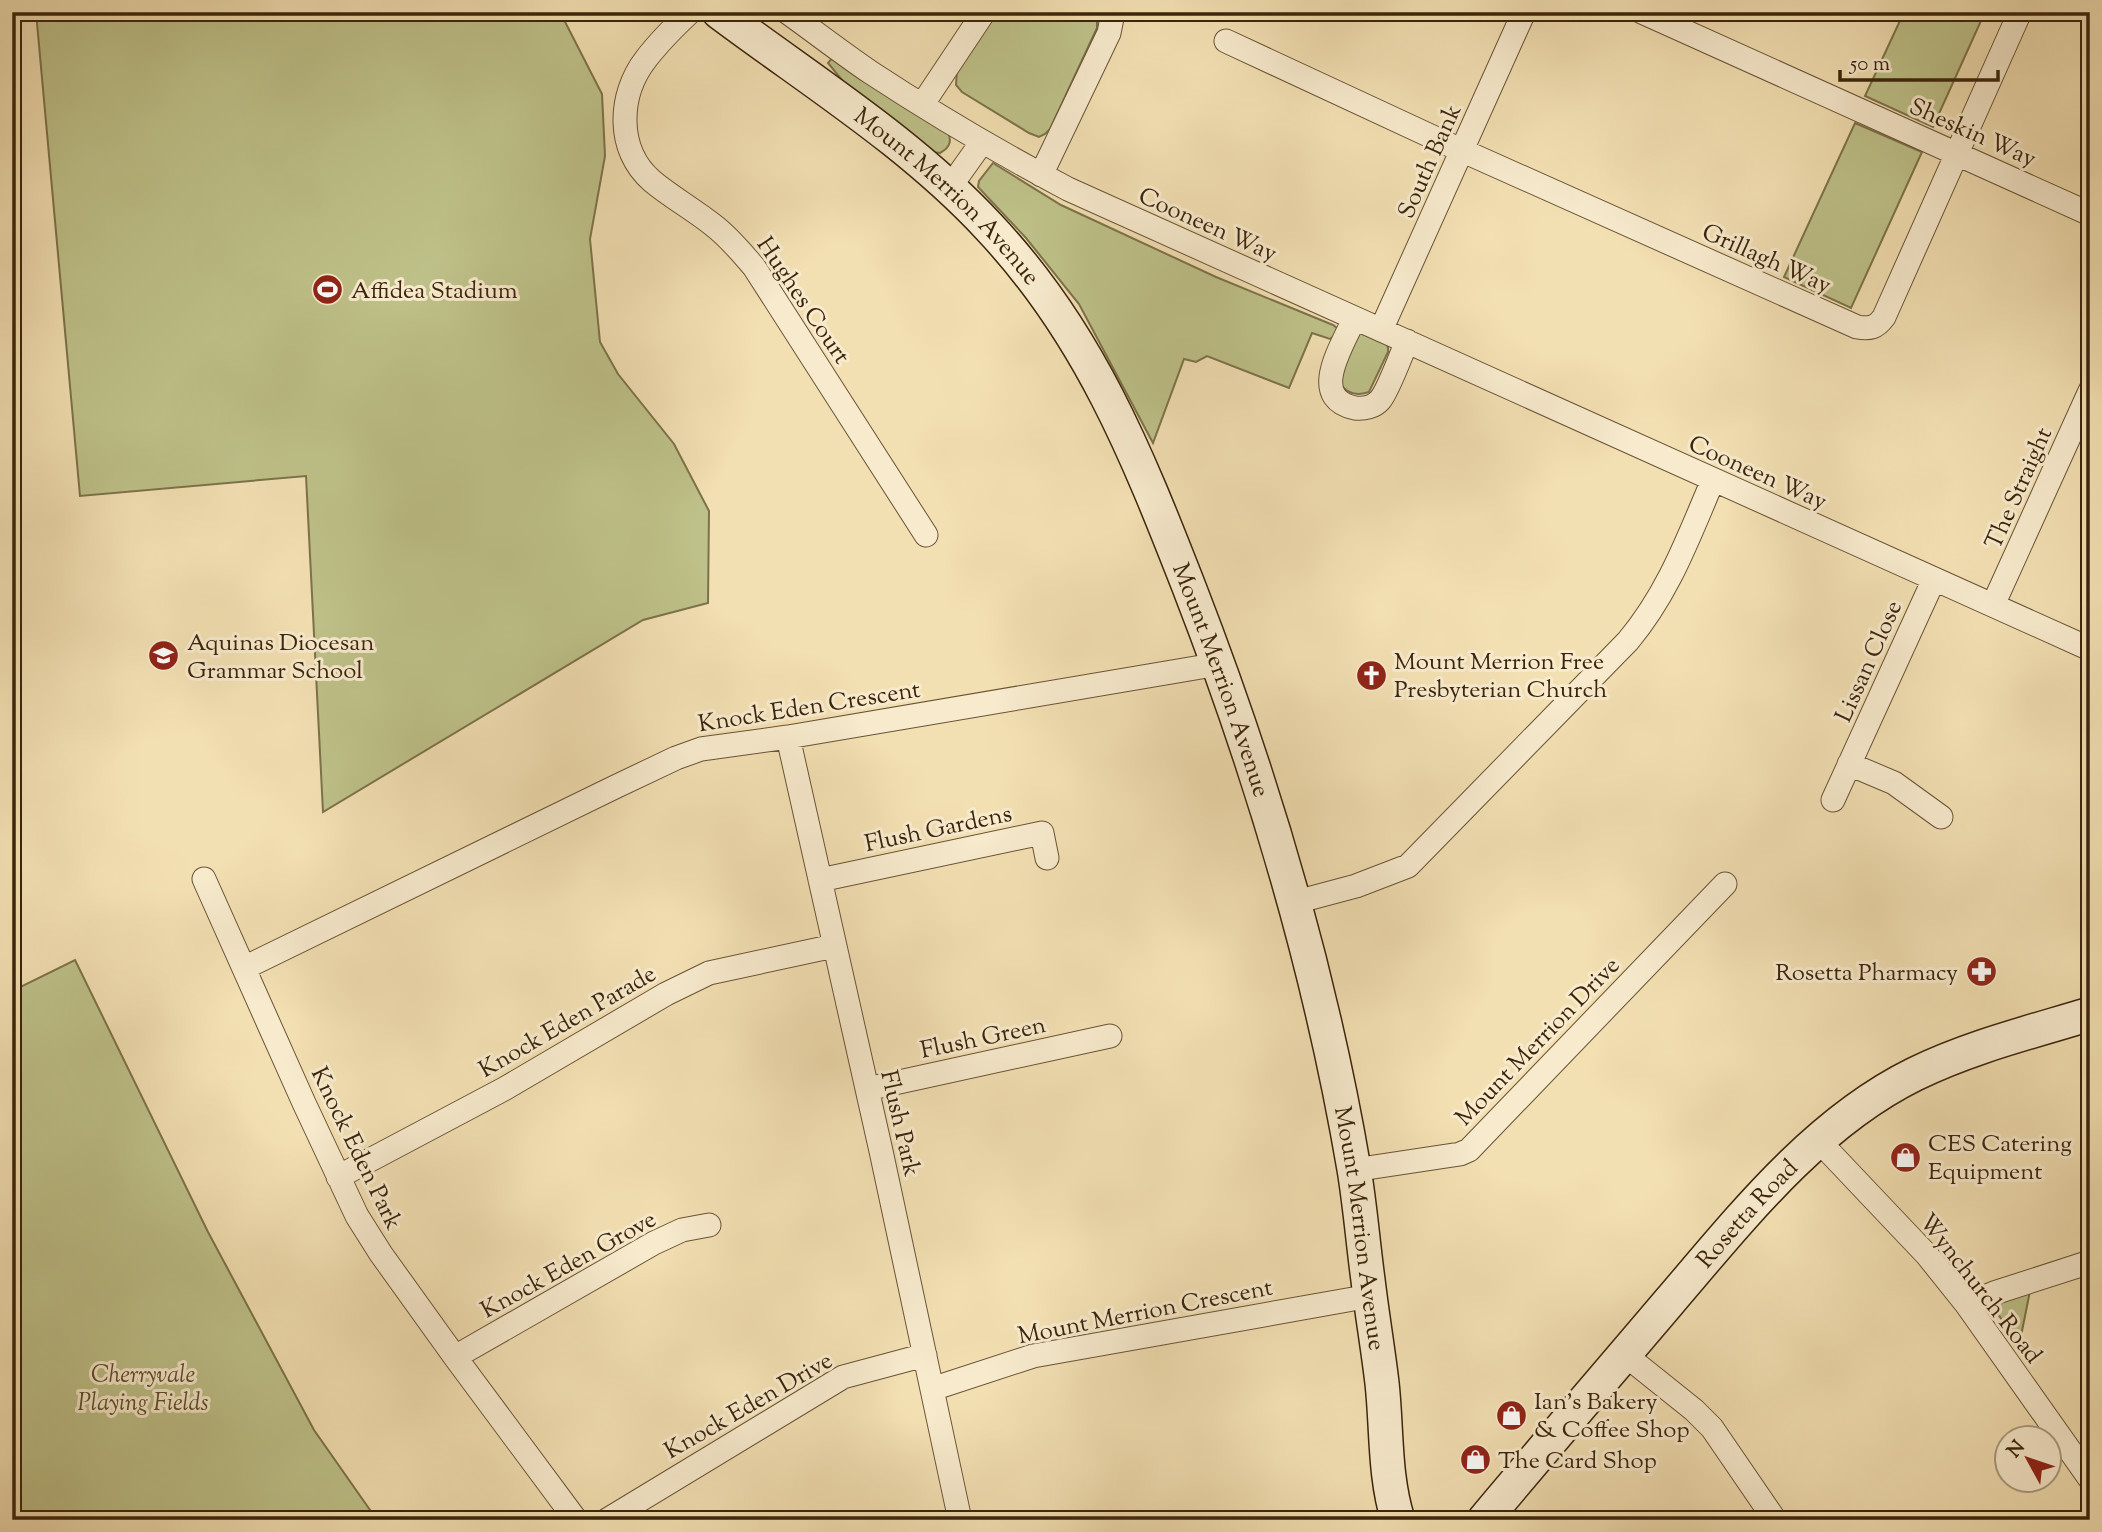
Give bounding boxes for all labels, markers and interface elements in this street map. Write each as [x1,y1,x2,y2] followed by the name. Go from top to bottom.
[1840,38,1997,82] scale bar
[1849,50,1890,80] text: 50 m
[1903,91,2041,177] street label: Sheskin Way
[1390,99,1471,225] street label: South Bank
[846,100,1047,293] street label: Mount Merrion Avenue
[1132,180,1282,272] street label: Cooneen Way
[1696,216,1836,304] street label: Grillagh Way
[747,231,858,372] street label: Hughes Court
[311,273,345,307] sports icon: Affidea Stadium
[351,275,518,309] place label: Affidea Stadium
[1978,422,2062,555] street label: The Straight
[1682,428,1832,520] street label: Cooneen Way
[1162,559,1277,802] street label: Mount Merrion Avenue
[1828,595,1912,728] street label: Lissan Close
[187,627,374,689] place label: Aquinas Diocesan Grammar School
[147,639,181,673] school or university icon: Aquinas Diocesan Grammar School
[1394,646,1607,708] place label: Mount Merrion Free Presbyterian Church
[1354,658,1388,692] church icon: Mount Merrion Free Presbyterian Church
[696,674,923,742] street label: Knock Eden Crescent
[862,798,1015,862] street label: Flush Gardens
[1449,950,1628,1135] street label: Mount Merrion Drive
[1964,955,1998,989] pharmacy icon: Rosetta Pharmacy
[1775,957,1958,991] place label: Rosetta Pharmacy
[473,958,663,1087] street label: Knock Eden Parade
[918,1009,1049,1069] street label: Flush Green
[301,1062,409,1236] street label: Knock Eden Park
[870,1067,928,1180] street label: Flush Park
[1324,1104,1393,1353] street label: Mount Merrion Avenue
[1928,1128,2072,1190] place label: CES Catering Equipment
[1888,1140,1922,1174] shop icon: CES Catering Equipment
[1690,1152,1807,1277] street label: Rosetta Road
[475,1203,663,1328] street label: Knock Eden Grove
[1910,1207,2049,1372] street label: Wynchurch Road
[1015,1272,1276,1354] street label: Mount Merrion Crescent
[658,1345,840,1469] street label: Knock Eden Drive
[77,1359,209,1421] park label: Cherryvale Playing Fields
[1534,1386,1690,1448] place label: Ian's Bakery & Coffee Shop
[1494,1398,1528,1432] shop icon: Ian's Bakery & Coffee Shop
[1994,1424,2064,1494] north arrow
[2002,1435,2032,1464] text: N
[1458,1443,1492,1477] shop icon: The Card Shop
[1498,1445,1657,1479] place label: The Card Shop

